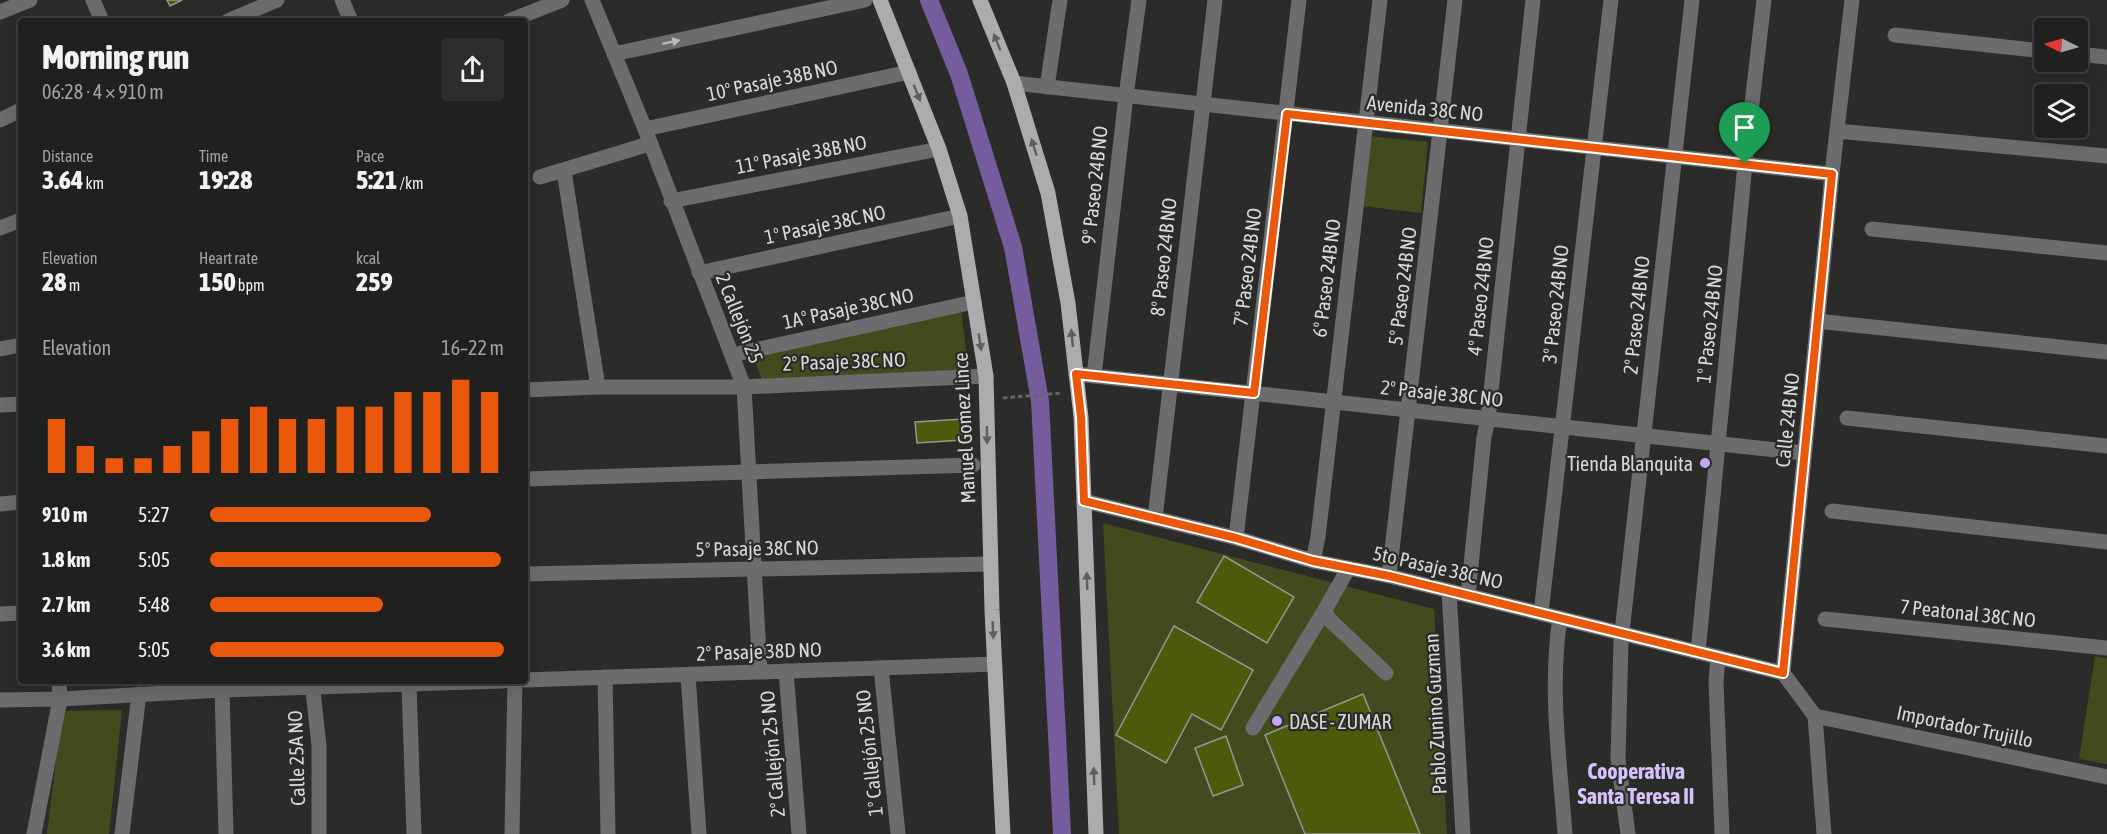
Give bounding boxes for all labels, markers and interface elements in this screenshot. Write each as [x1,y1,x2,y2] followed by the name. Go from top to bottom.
[2034,18,2088,72] north arrow
[2034,18,2088,138] map controls
[992,32,1002,50] one-way arrow
[662,37,681,46] one-way arrow
[42,38,189,76] text: Morning run
[441,38,504,101] button: share
[705,55,839,105] street label: 10° Pasaje 38B NO
[42,80,164,103] text: 06:28 · 4 × 910 m
[913,84,922,102] one-way arrow
[2034,84,2088,138] button: layers
[1366,90,1484,126] street label: Avenida 38C NO
[1719,102,1770,164] pin
[1728,111,1761,144] icon: arrive
[1076,125,1112,245] street label: 9° Paseo 24B NO
[734,130,868,178] street label: 11° Pasaje 38B NO
[1029,138,1038,156] one-way arrow
[42,147,93,165] text: Distance
[199,147,228,165] text: Time
[356,147,384,165] text: Pace
[42,165,83,195] text: 3.64
[199,165,253,195] text: 19:28
[356,165,397,195] text: 5:21
[83,174,104,192] text: km
[397,174,423,192] text: /km
[1145,197,1181,317] street label: 8° Paseo 24B NO
[762,200,888,248] street label: 1° Pasaje 38C NO
[1228,207,1266,327] street label: 7° Paseo 24B NO
[1307,218,1345,338] street label: 6° Paseo 24B NO
[1383,226,1421,346] street label: 5° Paseo 24B NO
[1462,236,1498,356] street label: 4° Paseo 24B NO
[1537,244,1573,364] street label: 3° Paseo 24B NO
[42,249,97,267] text: Elevation
[199,249,258,267] text: Heart rate
[356,249,380,267] text: kcal
[1618,255,1654,375] street label: 2° Paseo 24B NO
[1691,264,1727,384] street label: 1° Paseo 24B NO
[42,267,66,297] text: 28
[199,267,236,297] text: 150
[356,267,393,297] text: 259
[712,270,768,366] street label: 2 Callejón 25
[66,276,80,294] text: m
[236,276,265,294] text: bpm
[781,283,915,333] street label: 1A° Pasaje 38C NO
[1067,328,1077,347] one-way arrow
[976,333,985,352] one-way arrow
[42,336,111,359] text: Elevation
[441,336,504,359] text: 16–22 m
[782,347,906,375] street label: 2° Pasaje 38C NO
[949,352,979,504] street label: Manuel Gomez Lince
[1771,372,1803,468] street label: Calle 24B NO
[1380,375,1504,411] street label: 2° Pasaje 38C NO
[982,425,992,444] one-way arrow
[1567,452,1693,475] place label: Tienda Blanquita
[1698,456,1712,470] marker: Tienda Blanquita
[42,503,87,526] text: 910 m
[138,503,170,526] text: 5:27
[695,535,819,561] street label: 5° Pasaje 38C NO
[1371,541,1505,593] street label: 5to Pasaje 38C NO
[42,548,90,571] text: 1.8 km
[138,548,170,571] text: 5:05
[1082,571,1091,590] one-way arrow
[42,593,90,616] text: 2.7 km
[138,593,170,616] text: 5:48
[1899,594,2037,632] street label: 7 Peatonal 38C NO
[988,620,997,639] one-way arrow
[1419,633,1451,795] street label: Pablo Zunino Guzman
[696,637,822,665] street label: 2° Pasaje 38D NO
[42,638,90,661] text: 3.6 km
[138,638,170,661] text: 5:05
[851,689,887,817] street label: 1° Callejón 25 NO
[755,690,789,818] street label: 2° Callejón 25 NO
[1895,700,2035,752] street label: Importador Trujillo
[283,710,309,806] street label: Calle 25A NO
[1289,710,1391,733] place label: DASE - ZUMAR
[1270,714,1284,728] marker: DASE - ZUMAR
[1578,758,1694,809] district label: Cooperativa Santa Teresa II
[1089,766,1098,785] one-way arrow

